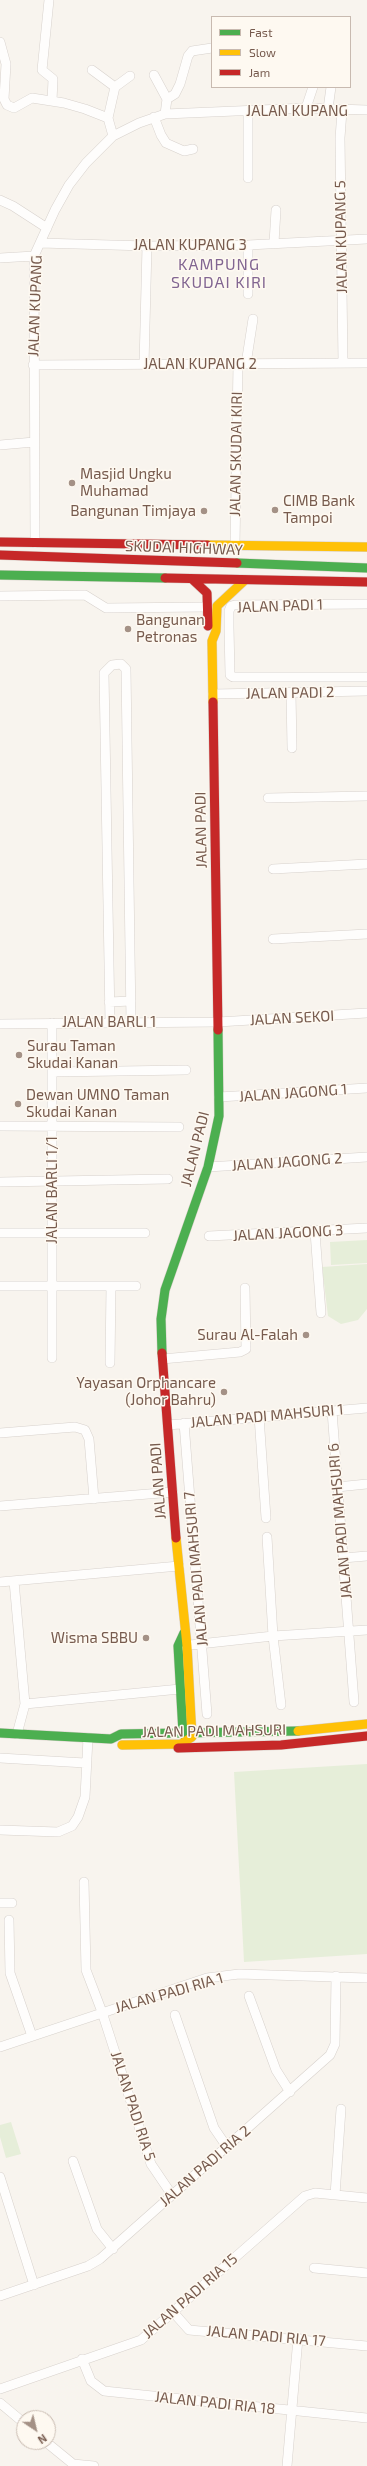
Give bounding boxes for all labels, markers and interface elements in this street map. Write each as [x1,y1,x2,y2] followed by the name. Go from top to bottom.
[211,16,351,88] legend
[249,25,272,39] text: Fast
[249,45,276,59] text: Slow
[249,65,270,79] text: Jam
[246,102,348,120] street label: JALAN KUPANG
[331,180,351,294] street label: JALAN KUPANG 5
[133,236,247,254] street label: JALAN KUPANG 3
[24,255,46,357] street label: JALAN KUPANG
[171,255,267,293] district label: KAMPUNG SKUDAI KIRI
[143,355,257,373] street label: JALAN KUPANG 2
[226,391,246,517] street label: JALAN SKUDAI KIRI
[80,465,172,500] place label: Masjid Ungku Muhamad
[67,478,77,488] marker: Masjid Ungku Muhamad
[283,492,355,527] place label: CIMB Bank Tampoi
[70,502,196,520] place label: Bangunan Timjaya
[270,505,280,515] marker: CIMB Bank Tampoi
[199,506,209,516] marker: Bangunan Timjaya
[125,537,243,559] street label: SKUDAI HIGHWAY
[237,596,323,616] street label: JALAN PADI 1
[136,611,205,646] place label: Bangunan Petronas
[123,624,133,634] marker: Bangunan Petronas
[245,683,335,703] street label: JALAN PADI 2
[191,791,211,869] street label: JALAN PADI
[249,1007,335,1029] street label: JALAN SEKOI
[62,1013,156,1031] street label: JALAN BARLI 1
[27,1037,118,1072] place label: Surau Taman Skudai Kanan
[14,1050,24,1060] marker: Surau Taman Skudai Kanan
[238,1080,348,1106] street label: JALAN JAGONG 1
[26,1086,169,1121] place label: Dewan UMNO Taman Skudai Kanan
[13,1099,23,1109] marker: Dewan UMNO Taman Skudai Kanan
[177,1109,213,1189] street label: JALAN PADI
[43,1136,61,1244] street label: JALAN BARLI 1/1
[231,1149,343,1175] street label: JALAN JAGONG 2
[232,1221,344,1245] street label: JALAN JAGONG 3
[197,1326,298,1344] place label: Surau Al-Falah
[301,1330,311,1340] marker: Surau Al-Falah
[76,1374,216,1409] place label: Yayasan Orphancare (Johor Bahru)
[219,1387,229,1397] marker: Yayasan Orphancare (Johor Bahru)
[190,1400,344,1432] street label: JALAN PADI MAHSURI 1
[146,1442,170,1520] street label: JALAN PADI
[324,1442,356,1600] street label: JALAN PADI MAHSURI 6
[180,1491,212,1647] street label: JALAN PADI MAHSURI 7
[51,1629,138,1647] place label: Wisma SBBU
[141,1633,151,1643] marker: Wisma SBBU
[142,1721,286,1741] street label: JALAN PADI MAHSURI
[113,1969,225,2017] street label: JALAN PADI RIA 1
[107,2049,159,2163] street label: JALAN PADI RIA 5
[156,2122,254,2210] street label: JALAN PADI RIA 2
[139,2250,241,2342] street label: JALAN PADI RIA 15
[206,2322,326,2350] street label: JALAN PADI RIA 17
[154,2388,276,2418] street label: JALAN PADI RIA 18
[16,2410,56,2450] north arrow
[36,2432,50,2447] text: N

